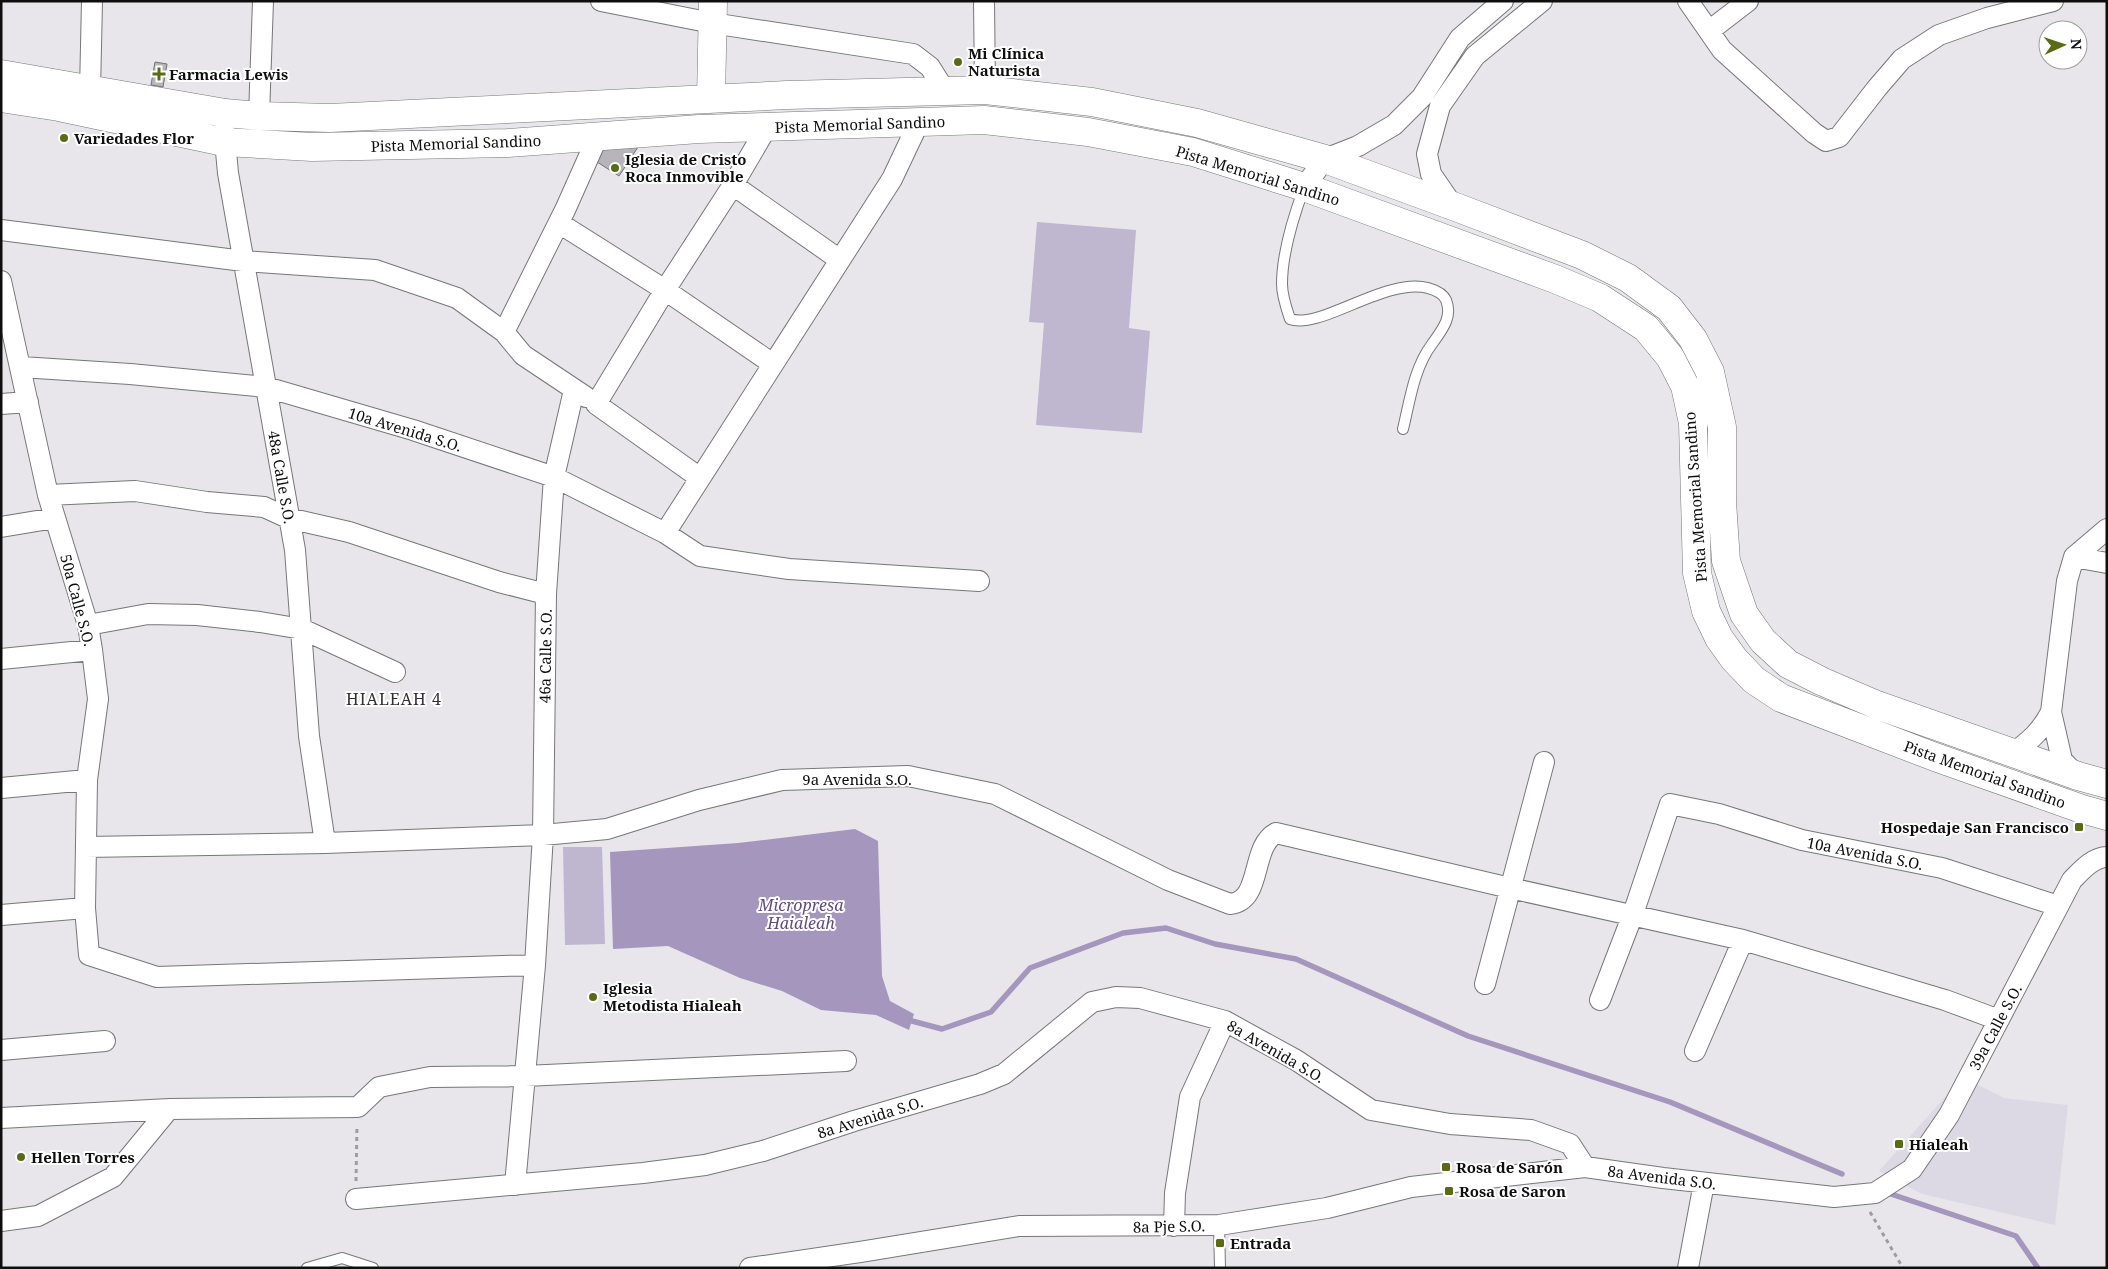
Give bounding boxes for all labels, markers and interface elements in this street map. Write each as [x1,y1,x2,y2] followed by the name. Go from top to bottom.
[2038,20,2088,70] north arrow
[2067,38,2086,50] text: N
[968,43,1044,80] place label: Mi Clínica Naturista
[952,56,964,68] marker: Mi Clínica Naturista
[169,64,288,84] place label: Farmacia Lewis
[153,68,165,80] marker: Farmacia Lewis
[774,111,946,137] street label: Pista Memorial Sandino
[74,128,194,148] place label: Variedades Flor
[370,130,542,156] street label: Pista Memorial Sandino
[58,132,70,144] marker: Variedades Flor
[1173,140,1343,210] street label: Pista Memorial Sandino
[625,149,747,186] place label: Iglesia de Cristo Roca Inmovible
[609,162,621,174] marker: Iglesia de Cristo Roca Inmovible
[346,402,464,456] street label: 10a Avenida S.O.
[1679,411,1711,583] street label: Pista Memorial Sandino
[264,429,300,525] street label: 48a Calle S.O.
[56,552,100,648] street label: 50a Calle S.O.
[534,609,556,703] street label: 46a Calle S.O.
[346,688,442,710] district label: HIALEAH 4
[1901,735,2069,813] street label: Pista Memorial Sandino
[802,769,912,789] street label: 9a Avenida S.O.
[1881,817,2069,837] place label: Hospedaje San Francisco
[2073,821,2085,833] marker: Hospedaje San Francisco
[1805,832,1925,874] street label: 10a Avenida S.O.
[758,894,844,934] water label: Micropresa Haialeah
[603,978,742,1015] place label: Iglesia Metodista Hialeah
[1964,981,2026,1073] street label: 39a Calle S.O.
[587,991,599,1003] marker: Iglesia Metodista Hialeah
[1224,1015,1328,1087] street label: 8a Avenida S.O.
[815,1091,925,1143] street label: 8a Avenida S.O.
[1909,1134,1968,1154] place label: Hialeah
[1893,1138,1905,1150] marker: Hialeah
[31,1147,135,1167] place label: Hellen Torres
[15,1151,27,1163] marker: Hellen Torres
[1456,1157,1563,1177] place label: Rosa de Sarón
[1607,1160,1717,1194] street label: 8a Avenida S.O.
[1440,1161,1452,1173] marker: Rosa de Sarón
[1459,1181,1566,1201] place label: Rosa de Saron
[1443,1185,1455,1197] marker: Rosa de Saron
[1133,1215,1205,1237] street label: 8a Pje S.O.
[1230,1233,1291,1253] place label: Entrada
[1214,1237,1226,1249] marker: Entrada

